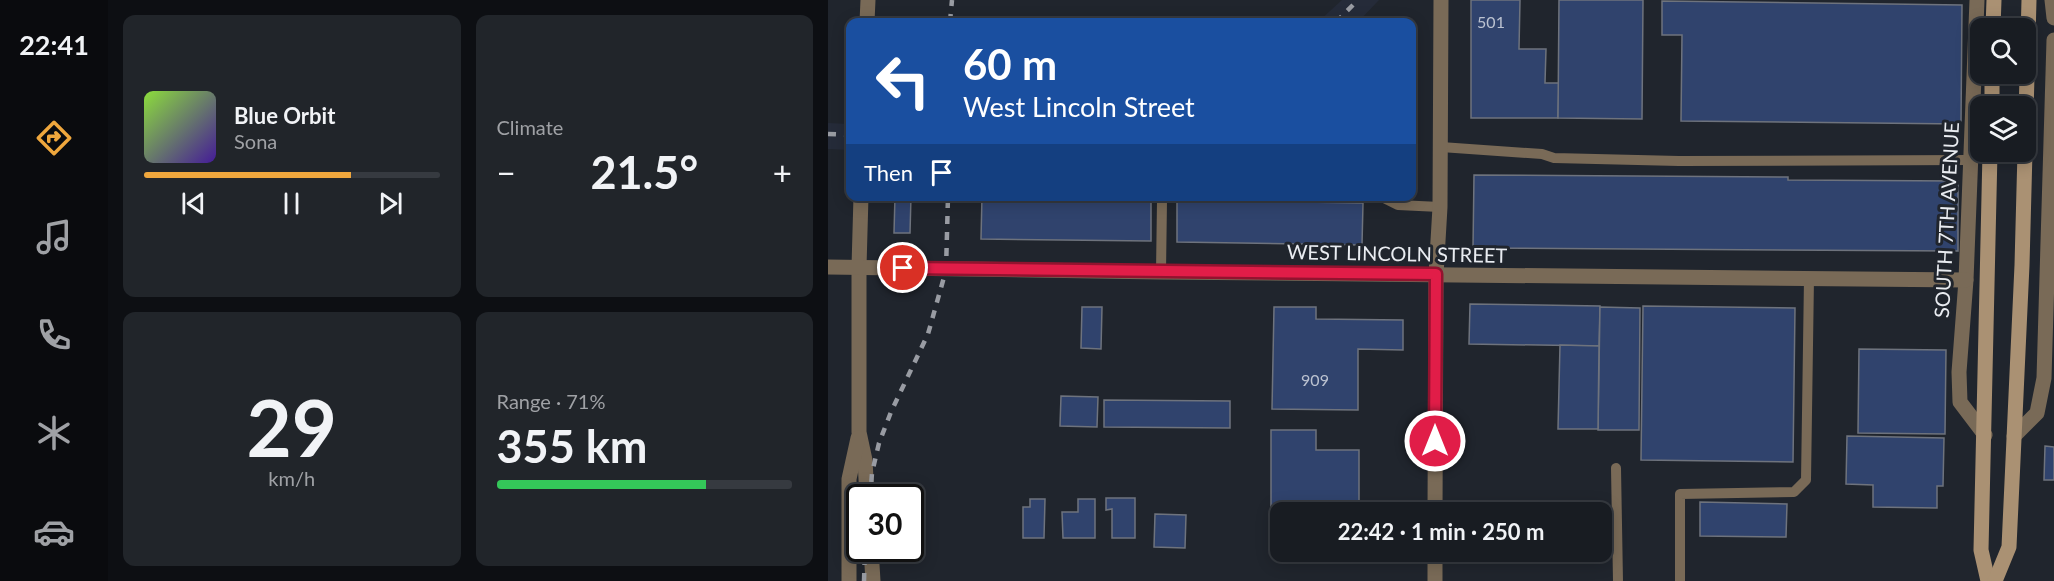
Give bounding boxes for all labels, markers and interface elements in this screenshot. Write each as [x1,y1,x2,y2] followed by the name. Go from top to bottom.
[1477,12,1505,31] house number: 501
[1970,18,2036,162] map controls
[1970,18,2036,84] button: search
[19,28,89,61] text: 22:41
[963,39,1057,89] text: 60 m
[864,42,942,120] icon: left
[963,90,1195,123] text: West Lincoln Street
[1970,96,2036,162] button: layers
[234,102,335,129] text: Blue Orbit
[497,115,563,139] text: Climate
[33,117,75,159] icon: directions
[1929,122,1963,318] street label: SOUTH 7TH AVENUE
[234,129,277,153] text: Sona
[590,145,698,199] text: 21.5°
[497,152,516,192] text: −
[773,152,792,192] text: +
[925,156,958,189] icon: arrive
[864,159,913,186] text: Then
[177,187,210,220] icon: previous
[275,187,308,220] icon: pause
[374,187,407,220] icon: next
[33,216,75,258] icon: music
[1287,239,1508,267] street label: WEST LINCOLN STREET
[877,242,928,293] pin
[886,251,919,284] icon: arrive
[33,314,75,356] icon: phone
[1301,370,1329,389] house number: 909
[247,380,337,474] text: 29
[497,389,605,413] text: Range · 71%
[1403,409,1467,473] position arrow
[33,412,75,454] icon: climate
[497,419,647,473] text: 355 km
[268,466,315,490] text: km/h
[846,484,924,562] speed limit sign: 30
[33,511,75,553] icon: car
[1338,518,1544,545] text: 22:42 · 1 min · 250 m

